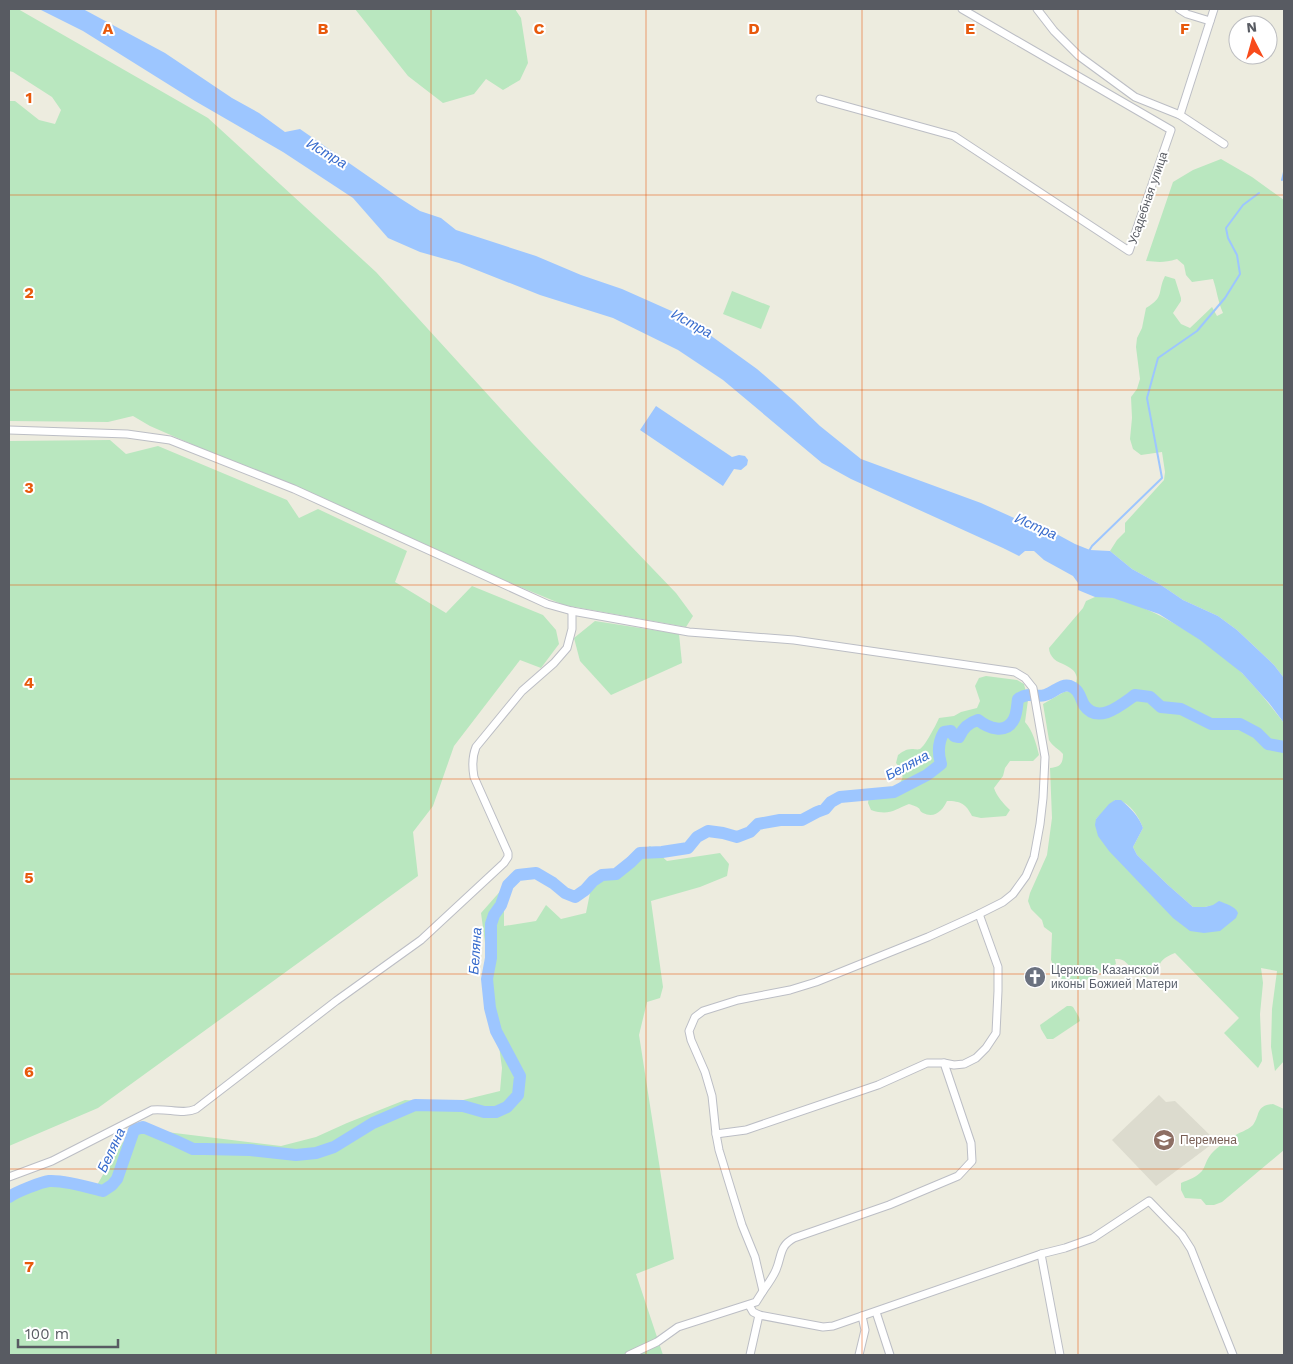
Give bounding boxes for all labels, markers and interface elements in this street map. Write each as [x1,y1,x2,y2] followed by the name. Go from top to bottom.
[1228,15,1278,65] north arrow
[103,19,114,38] text: A
[318,19,329,38] text: B
[534,19,545,38] text: C
[748,19,760,38] text: D
[965,19,975,38] text: E
[1180,19,1190,38] text: F
[1246,19,1258,36] text: N
[26,88,32,107] text: 1
[304,135,350,171] water label: Истра
[1126,150,1170,246] street label: Усадебная улица
[24,283,34,302] text: 2
[669,305,715,341] water label: Истра
[24,478,34,497] text: 3
[1013,510,1060,542] water label: Истра
[24,673,34,692] text: 4
[882,747,932,783] water label: Беляна
[24,868,34,887] text: 5
[465,927,485,975] water label: Беляна
[1051,963,1178,991] place label: Церковь Казанской иконы Божией Матери
[1023,965,1047,989] church icon: Церковь Казанской иконы Божией Матери
[24,1062,34,1081] text: 6
[94,1125,128,1175] water label: Беляна
[1152,1128,1176,1152] school or university icon: Перемена
[1180,1133,1237,1147] place label: Перемена
[24,1257,34,1276] text: 7
[18,1316,118,1348] scale bar
[25,1325,69,1343] text: 100 m

